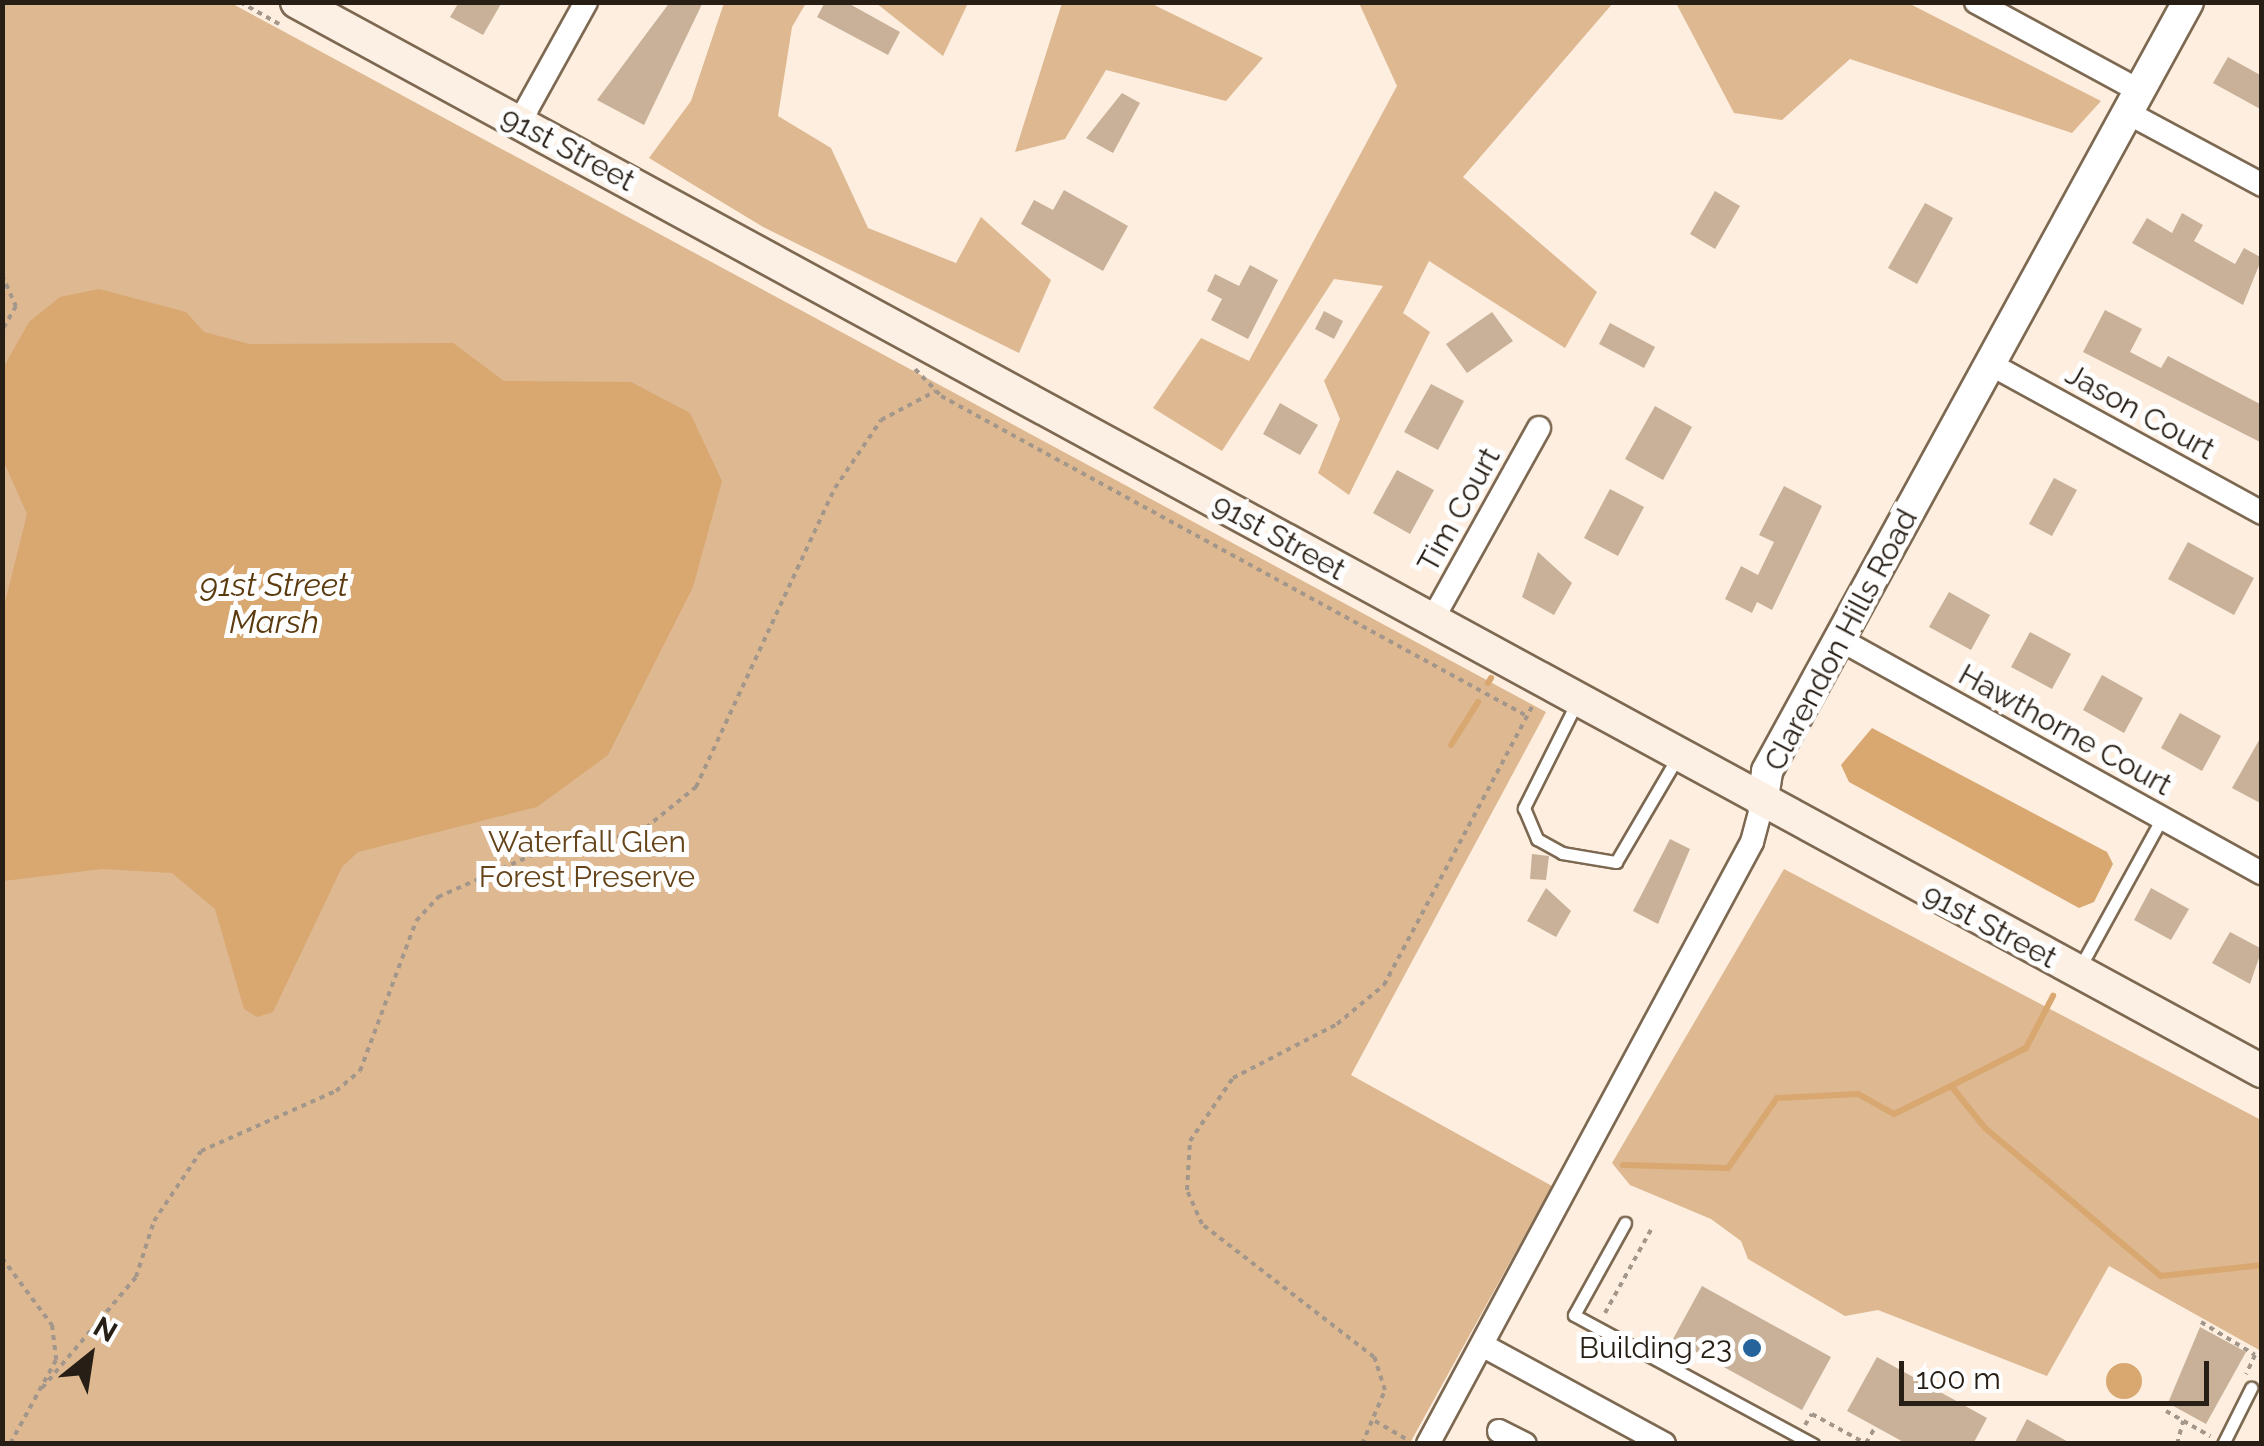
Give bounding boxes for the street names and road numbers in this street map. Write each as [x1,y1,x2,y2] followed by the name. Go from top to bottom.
[495,99,641,199] street label: 91st Street
[2059,356,2221,468] street label: Jason Court
[1410,441,1508,579] street label: Tim Court
[1207,486,1351,588] street label: 91st Street
[1757,503,1925,777] street label: Clarendon Hills Road
[1952,657,2178,803] street label: Hawthorne Court
[1917,876,2063,976] street label: 91st Street

